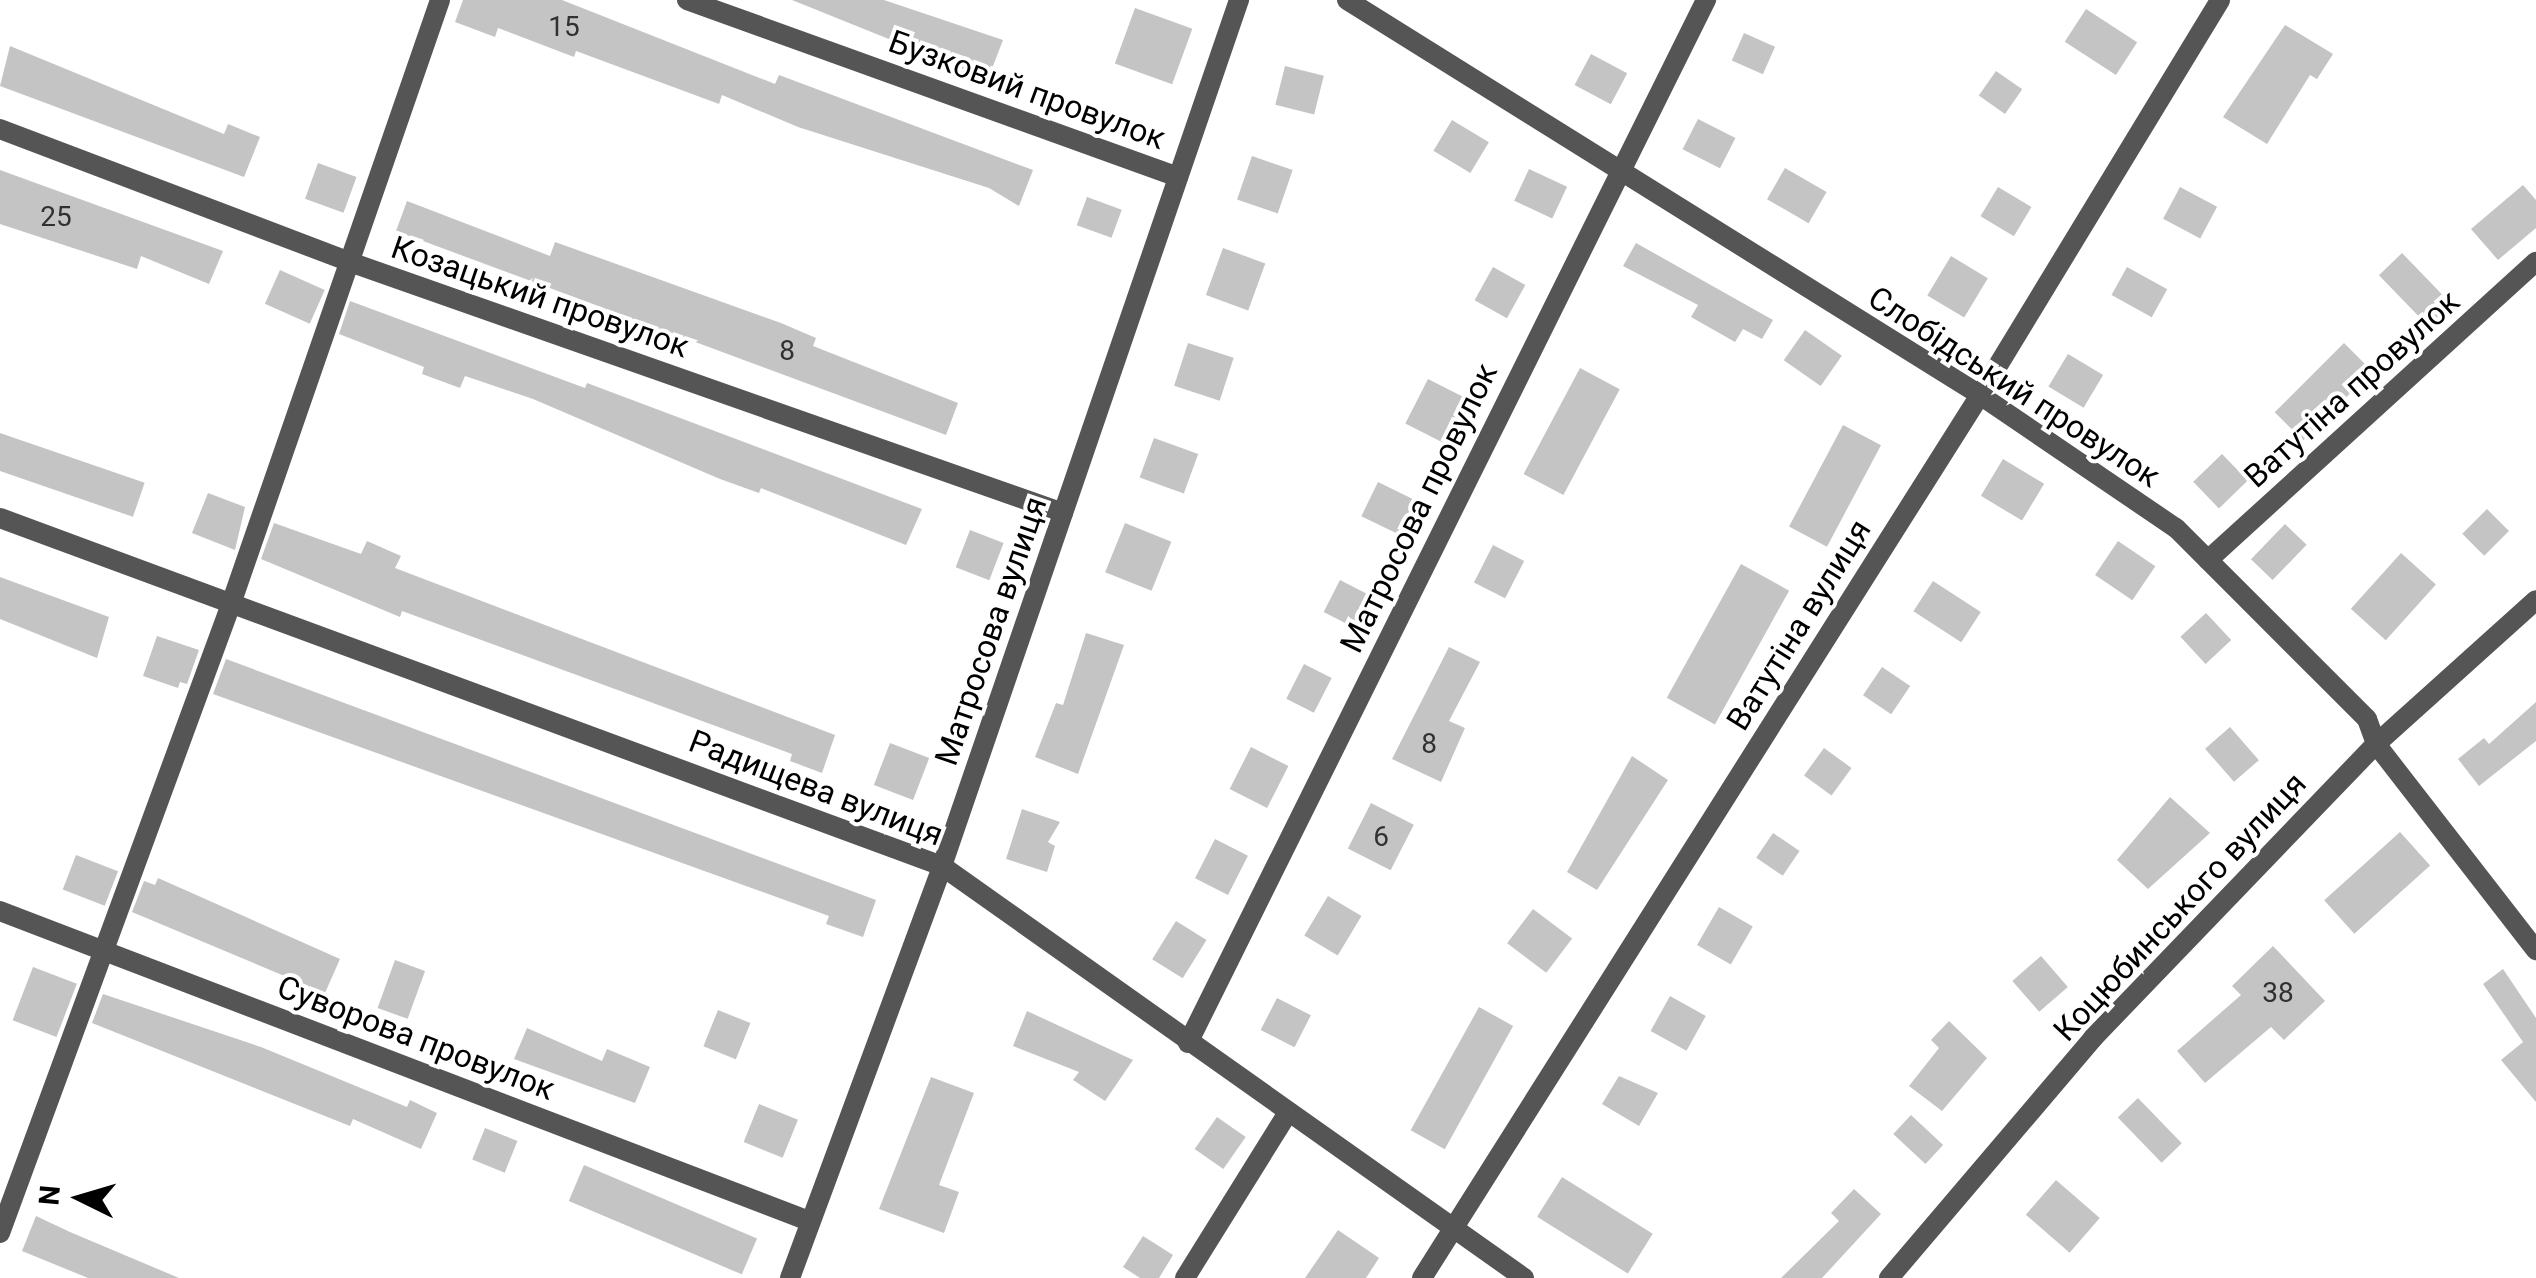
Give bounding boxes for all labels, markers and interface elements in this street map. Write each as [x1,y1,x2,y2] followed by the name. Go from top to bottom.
[548,10,580,44] house number: 15
[884,22,1170,158] street label: Бузковий провулок
[40,200,72,234] house number: 25
[386,228,694,366] street label: Козацький провулок
[1861,278,2167,496] street label: Слобідський провулок
[2237,282,2467,496] street label: Ватутіна провулок
[779,334,795,368] house number: 8
[1332,357,1506,659] street label: Матросова провулок
[927,492,1055,770] street label: Матросова вулиця
[1719,513,1879,737] street label: Ватутіна вулиця
[684,722,948,854] street label: Радищева вулиця
[1421,727,1437,761] house number: 8
[2046,765,2314,1049] street label: Коцюбинського вулиця
[1373,820,1389,854] house number: 6
[272,967,560,1109] street label: Суворова провулок
[2262,976,2294,1010] house number: 38
[30,1148,130,1248] north arrow
[32,1184,67,1207] text: N

